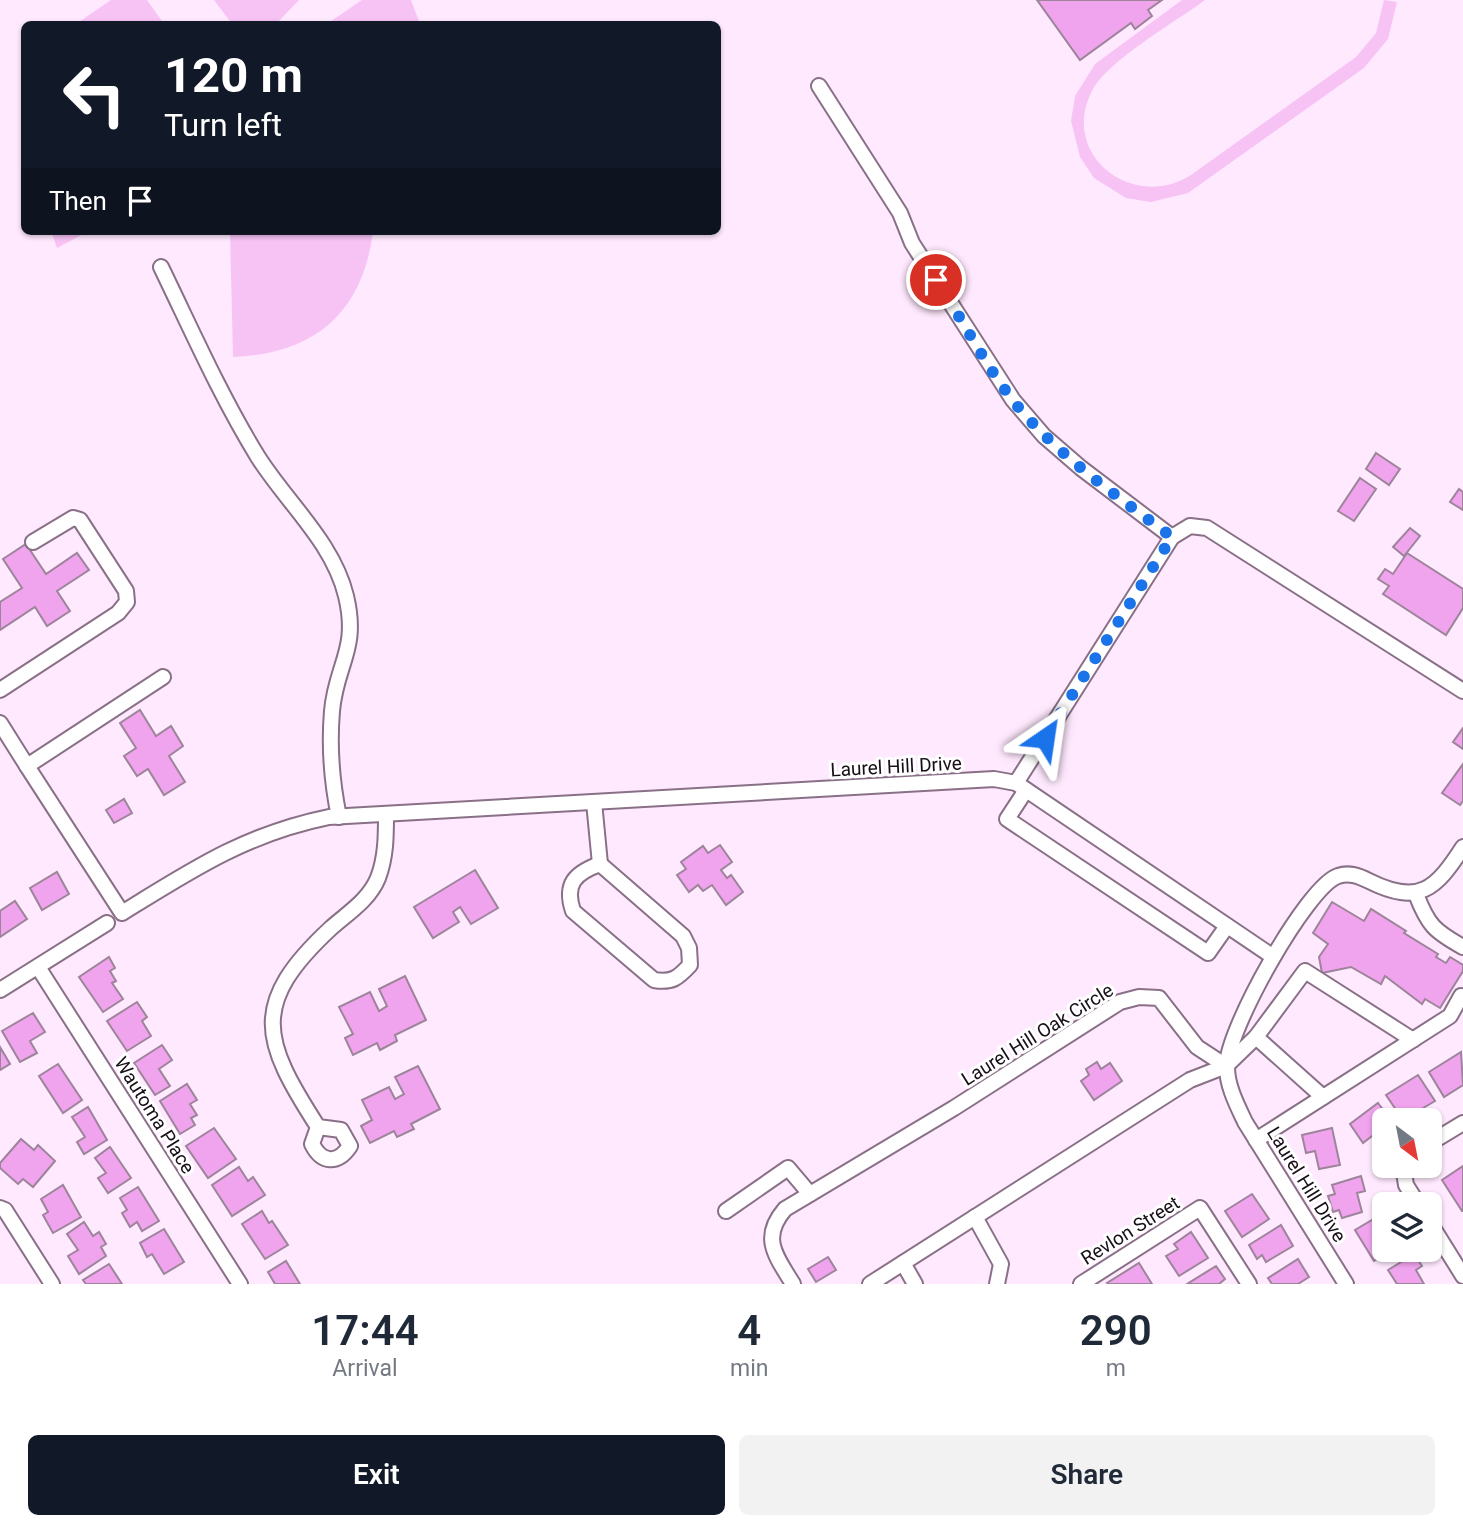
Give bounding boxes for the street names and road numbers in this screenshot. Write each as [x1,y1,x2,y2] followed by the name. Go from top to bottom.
[830,752,962,781] street label: Laurel Hill Drive
[957,978,1117,1090] street label: Laurel Hill Oak Circle
[110,1053,200,1178] street label: Wautoma Place
[1262,1122,1351,1246] street label: Laurel Hill Drive
[1077,1191,1184,1270] street label: Revlon Street

